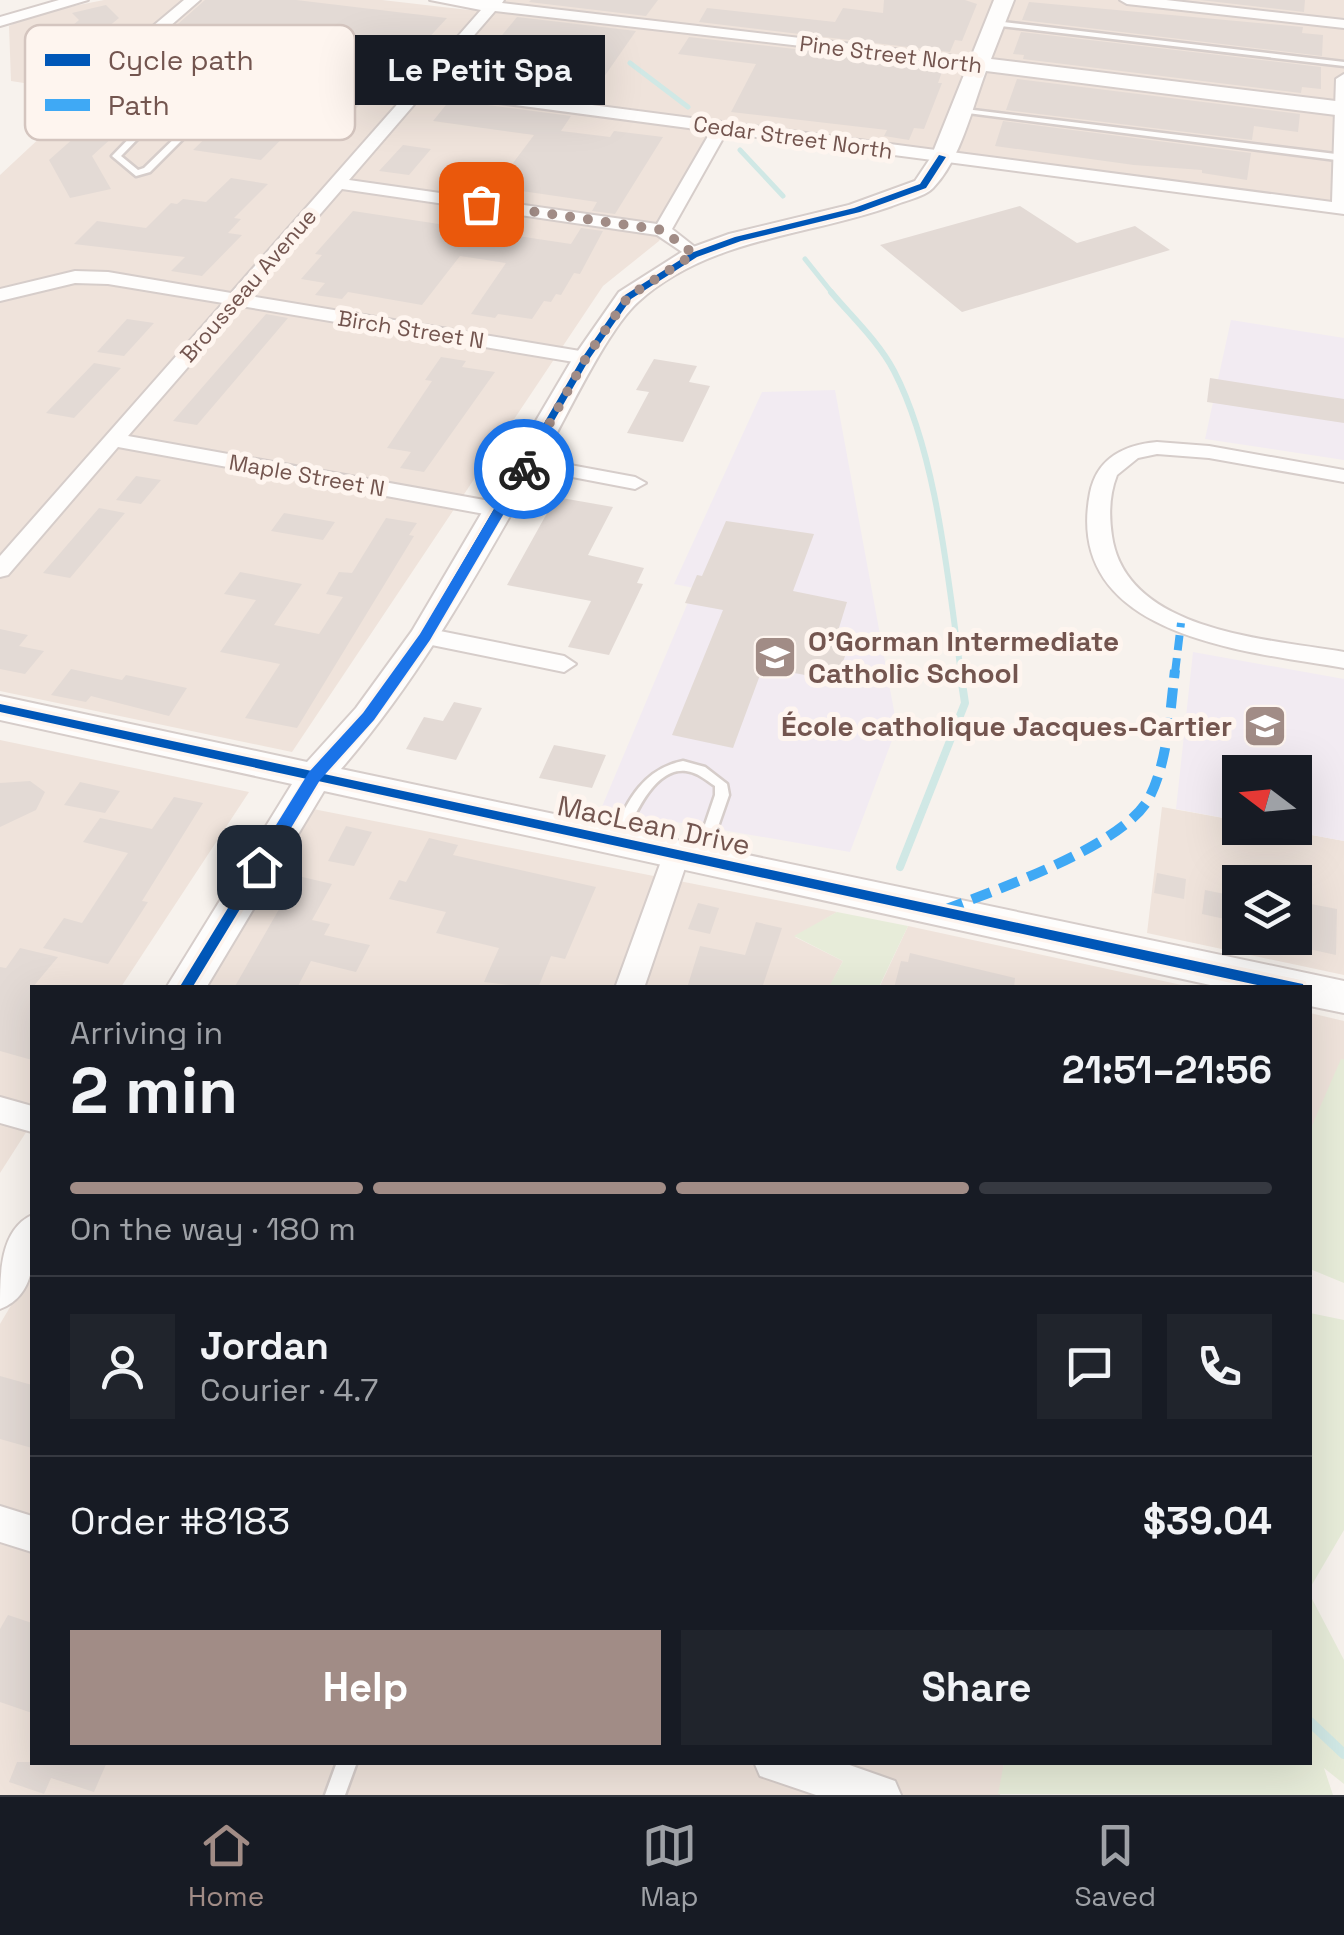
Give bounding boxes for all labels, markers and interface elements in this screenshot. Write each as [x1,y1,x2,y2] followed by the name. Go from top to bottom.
[25,25,355,140] legend
[798,29,984,79] street label: Pine Street North
[356,34,606,104] callout: Le Petit Spa
[108,42,254,78] text: Cycle path
[388,50,572,90] text: Le Petit Spa
[108,87,170,123] text: Path
[692,109,894,165] street label: Cedar Street North
[439,162,524,247] pin
[454,177,509,232] icon: bag
[174,202,322,368] street label: Brousseau Avenue
[336,304,486,354] street label: Birch Street N
[474,419,574,519] courier
[497,442,552,497] icon: bike
[227,448,387,502] street label: Maple Street N
[808,623,1119,691] place label: O'Gorman Intermediate Catholic School
[752,634,798,680] school or university icon: O'Gorman Intermediate Catholic School
[1242,703,1288,749] school or university icon: École catholique Jacques-Cartier
[781,708,1232,744] place label: École catholique Jacques-Cartier
[1222,755,1312,845] north arrow
[1222,755,1312,955] map controls
[554,787,754,863] street label: MacLean Drive
[217,825,302,910] pin
[232,840,287,895] icon: home
[1222,865,1312,955] button: layers
[70,1013,223,1053] text: Arriving in
[1062,1046,1272,1094] text: 21:51–21:56
[70,1049,238,1132] text: 2 min
[70,1209,356,1249] text: On the way · 180 m
[70,1314,175,1419] button: person
[1037,1314,1142,1419] button: chat
[1167,1314,1272,1419] button: phone
[200,1322,329,1370] text: Jordan
[200,1370,378,1410] text: Courier · 4.7
[70,1497,290,1545] text: Order #8183
[1143,1497,1272,1545] text: $39.04
[70,1630,661,1745] button: Help
[681,1630,1272,1745] button: Share
[188,1818,264,1914] tab: Home
[640,1818,699,1914] tab: Map
[1074,1818,1156,1914] tab: Saved

